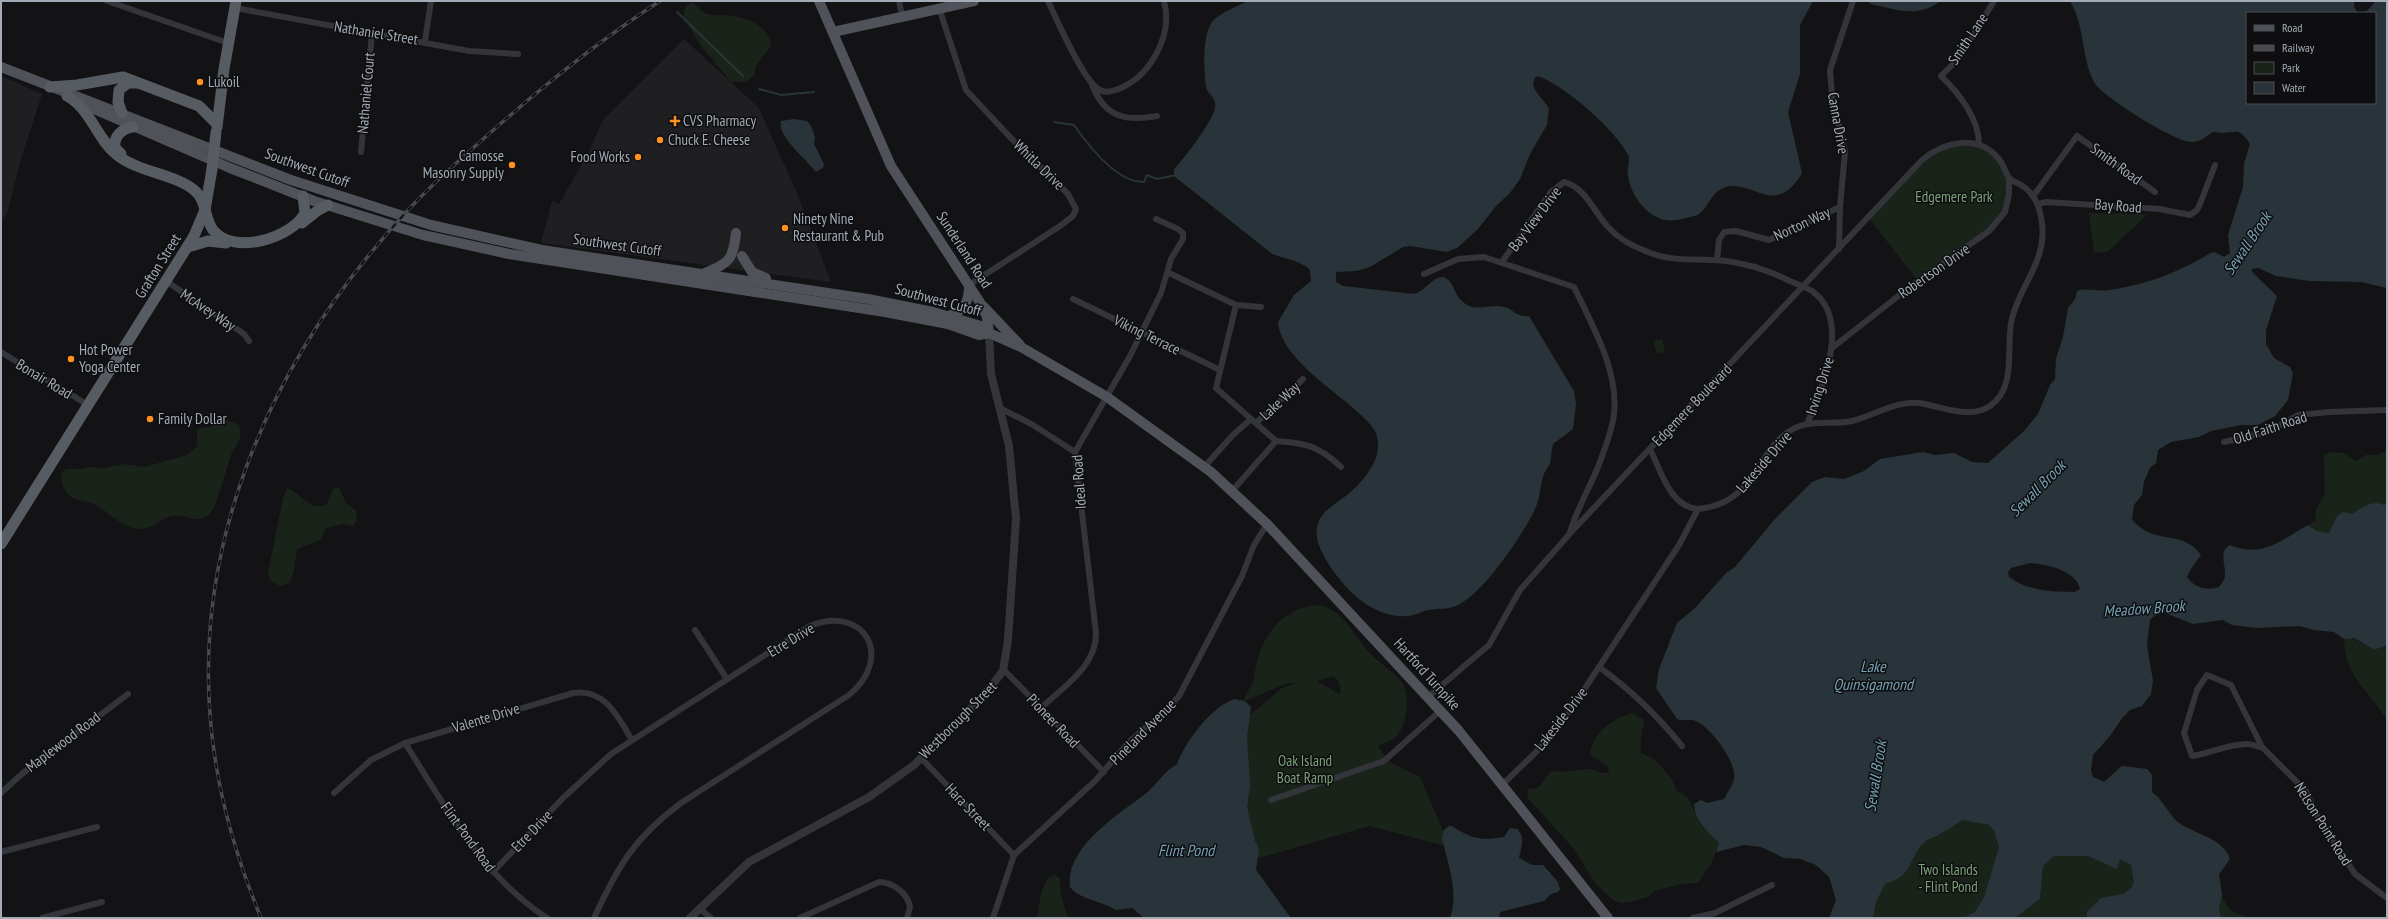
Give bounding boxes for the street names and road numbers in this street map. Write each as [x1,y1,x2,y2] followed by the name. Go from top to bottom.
[1943,9,1992,68] street label: Smith Lane
[333,17,419,49] street label: Nathaniel Street
[352,52,379,134] street label: Nathaniel Court
[1824,91,1853,155] street label: Canna Drive
[1010,136,1069,194] street label: Whitla Drive
[2087,139,2146,189] street label: Smith Road
[262,143,353,192] street label: Southwest Cutoff
[1504,182,1565,255] street label: Bay View Drive
[2094,194,2142,217] street label: Bay Road
[1770,202,1833,245] street label: Norton Way
[933,208,996,292] street label: Sunderland Road
[572,229,663,260] street label: Southwest Cutoff
[130,230,185,301] street label: Grafton Street
[1894,239,1973,302] street label: Robertson Drive
[893,279,985,320] street label: Southwest Cutoff
[177,284,240,335] street label: McAvey Way
[1110,310,1184,359] street label: Viking Terrace
[13,354,76,403] street label: Bonair Road
[1801,354,1838,417] street label: Irving Drive
[1648,360,1736,450] street label: Edgemere Boulevard
[1256,377,1304,424] street label: Lake Way
[2231,407,2309,448] street label: Old Faith Road
[1732,427,1796,496] street label: Lakeside Drive
[1067,454,1090,510] street label: Ideal Road
[764,618,818,661] street label: Etre Drive
[1390,634,1465,714] street label: Hartford Turnpike
[915,677,1001,763] street label: Westborough Street
[1530,683,1591,754] street label: Lakeside Drive
[1023,690,1084,752] street label: Pioneer Road
[1105,694,1180,769] street label: Pineland Avenue
[449,698,522,737] street label: Valente Drive
[22,707,104,776] street label: Maplewood Road
[941,779,995,834] street label: Hara Street
[2290,779,2357,869] street label: Nelson Point Road
[437,798,500,875] street label: Flint Pond Road
[507,806,556,856] street label: Etre Drive

